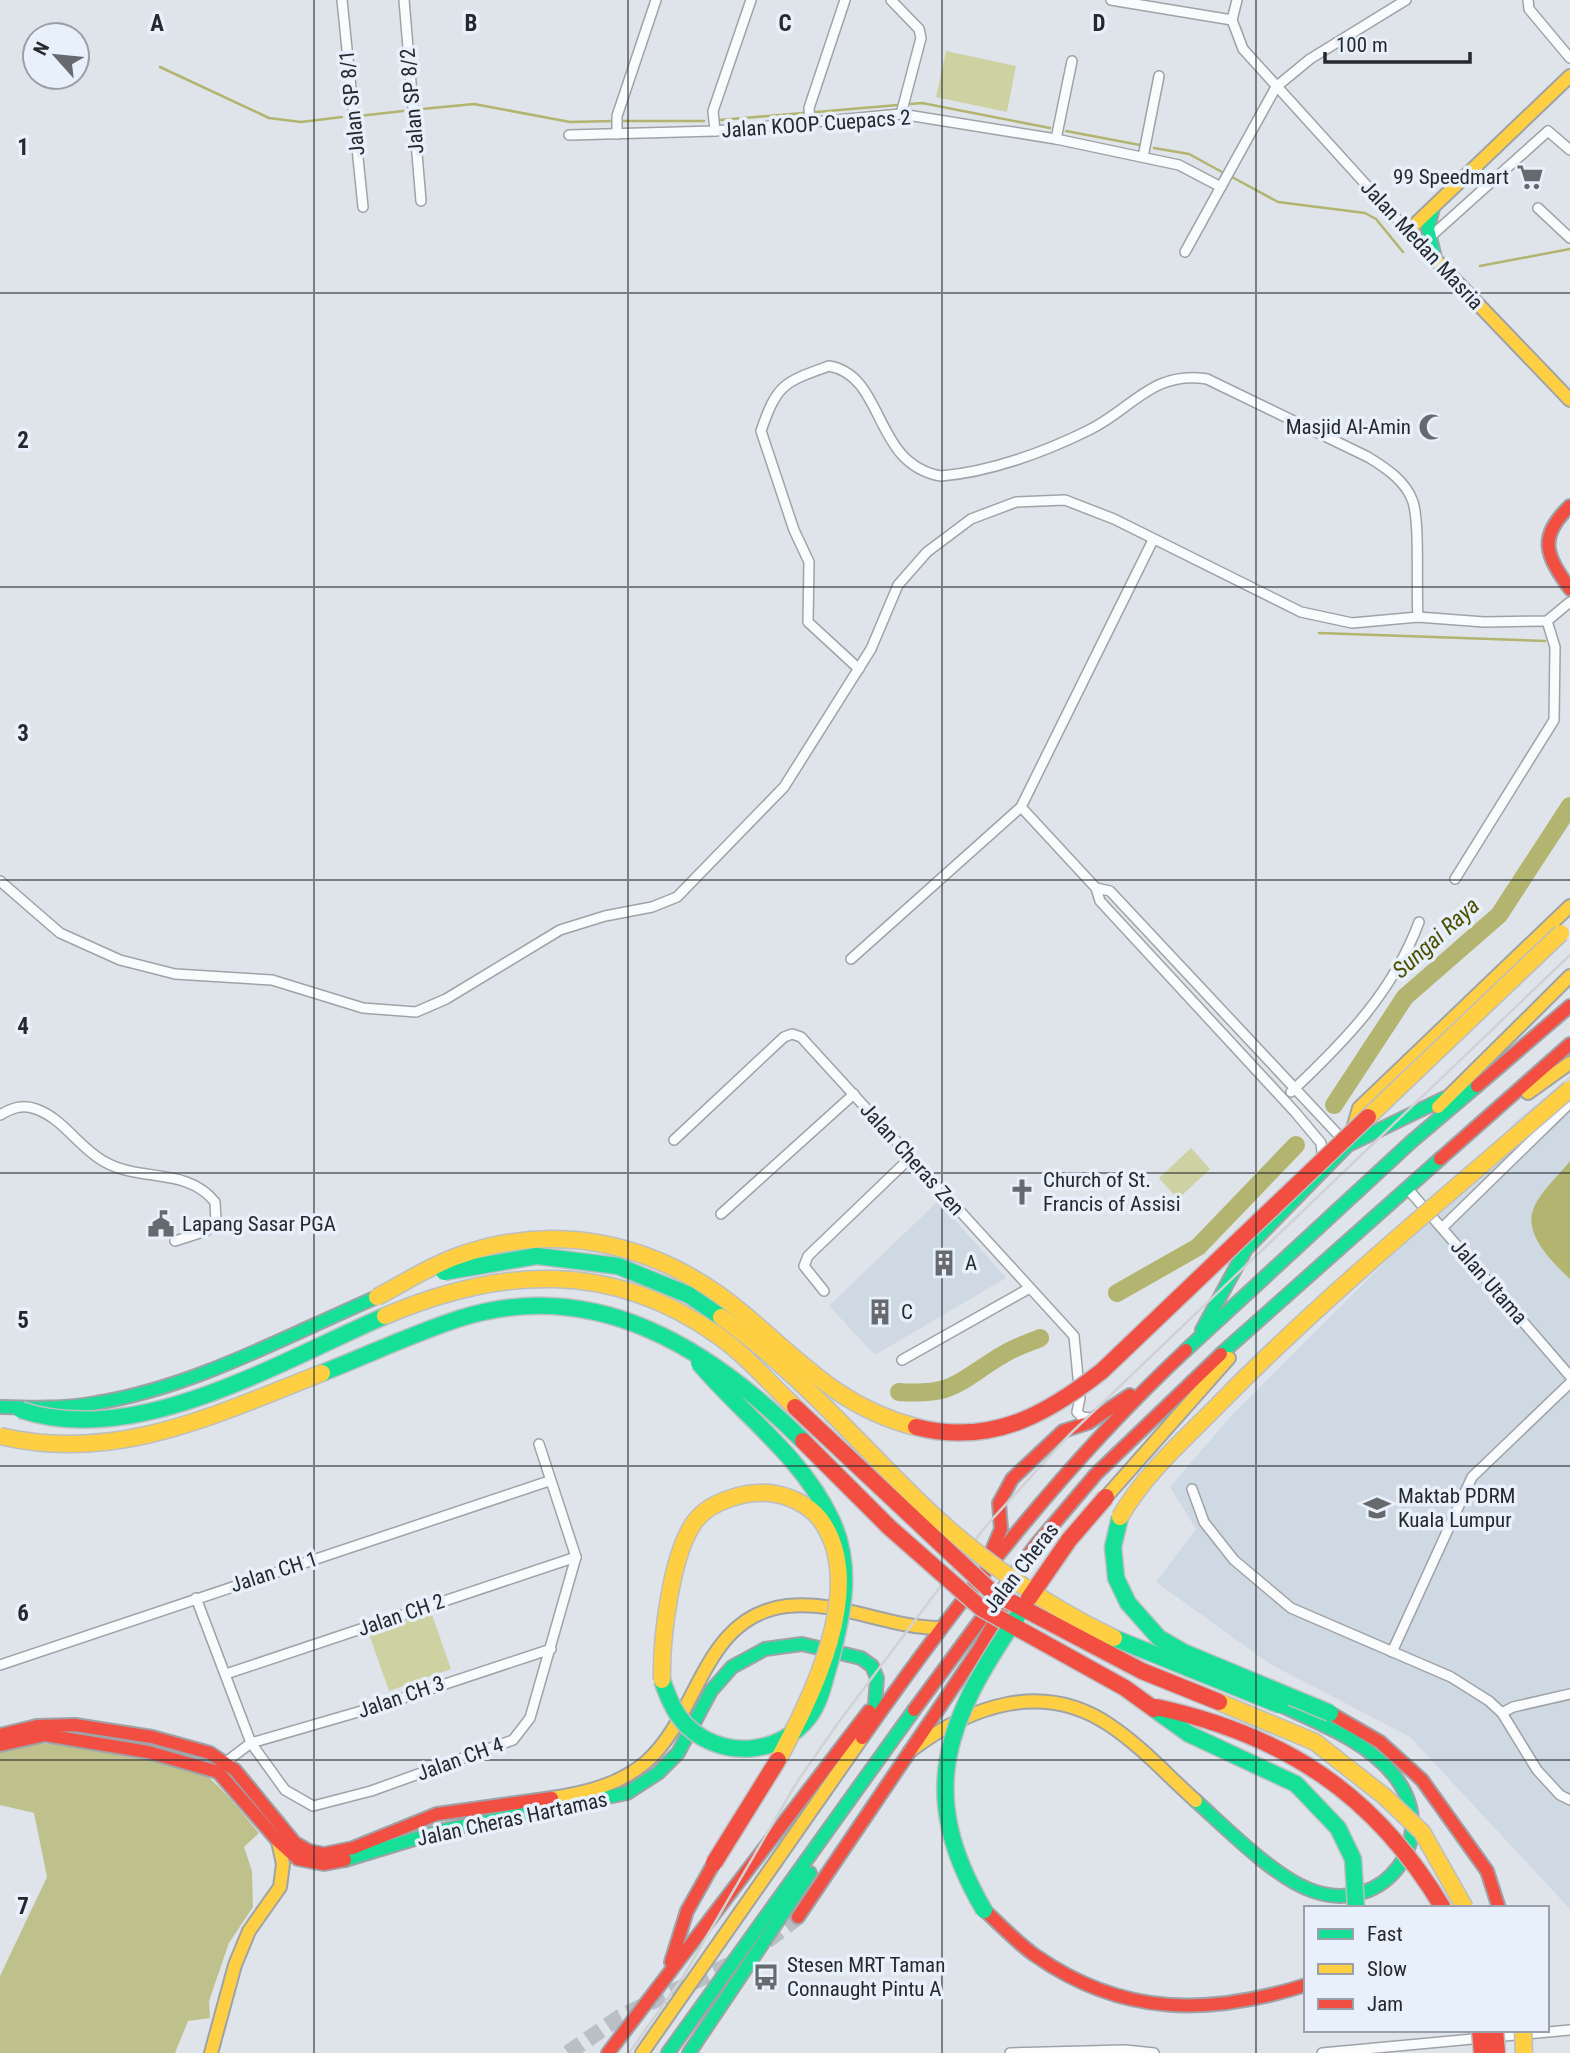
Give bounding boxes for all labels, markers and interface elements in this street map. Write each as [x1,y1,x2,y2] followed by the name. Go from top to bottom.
[150,10,164,37] text: A
[465,10,477,37] text: B
[778,10,792,37] text: C
[1093,10,1106,37] text: D
[21,21,91,91] north arrow
[1325,21,1470,65] scale bar
[1336,33,1388,57] text: 100 m
[28,38,54,59] text: N
[395,47,429,155] street label: Jalan SP 8/2
[335,49,369,157] street label: Jalan SP 8/1
[721,105,911,143] street label: Jalan KOOP Cuepacs 2
[17,134,29,161] text: 1
[1515,162,1545,192] supermarket icon: 99 Speedmart
[1393,165,1509,189] place label: 99 Speedmart
[1356,175,1488,315] street label: Jalan Medan Masria
[1417,412,1447,442] mosque icon: Masjid Al-Amin
[1286,415,1411,439] place label: Masjid Al-Amin
[17,427,29,454] text: 2
[17,720,29,747] text: 3
[1387,892,1485,984] water label: Sungai Raya
[17,1013,29,1040] text: 4
[855,1098,969,1220] street label: Jalan Cheras Zen
[1043,1168,1180,1216] place label: Church of St. Francis of Assisi
[1007,1177,1037,1207] church icon: Church of St. Francis of Assisi
[146,1209,176,1239] public building icon: Lapang Sasar PGA
[182,1212,336,1236] place label: Lapang Sasar PGA
[1446,1235,1532,1329] street label: Jalan Utama
[929,1248,959,1278] building icon: A
[965,1251,977,1275] place label: A
[865,1297,895,1327] building icon: C
[901,1300,913,1324] place label: C
[17,1307,29,1334] text: 5
[1398,1484,1515,1532] place label: Maktab PDRM Kuala Lumpur
[1362,1493,1392,1523] school or university icon: Maktab PDRM Kuala Lumpur
[978,1518,1064,1618] street label: Jalan Cheras
[227,1547,321,1597] street label: Jalan CH 1
[354,1589,448,1641] street label: Jalan CH 2
[17,1600,29,1627] text: 6
[354,1671,448,1723] street label: Jalan CH 3
[414,1732,506,1786] street label: Jalan CH 4
[415,1787,609,1851] street label: Jalan Cheras Hartamas
[17,1893,29,1920] text: 7
[1304,1906,1549,2032] legend
[1367,1922,1403,1946] text: Fast
[787,1953,945,2001] place label: Stesen MRT Taman Connaught Pintu A
[1367,1957,1407,1981] text: Slow
[751,1962,781,1992] bus stop icon: Stesen MRT Taman Connaught Pintu A
[1367,1992,1403,2016] text: Jam

